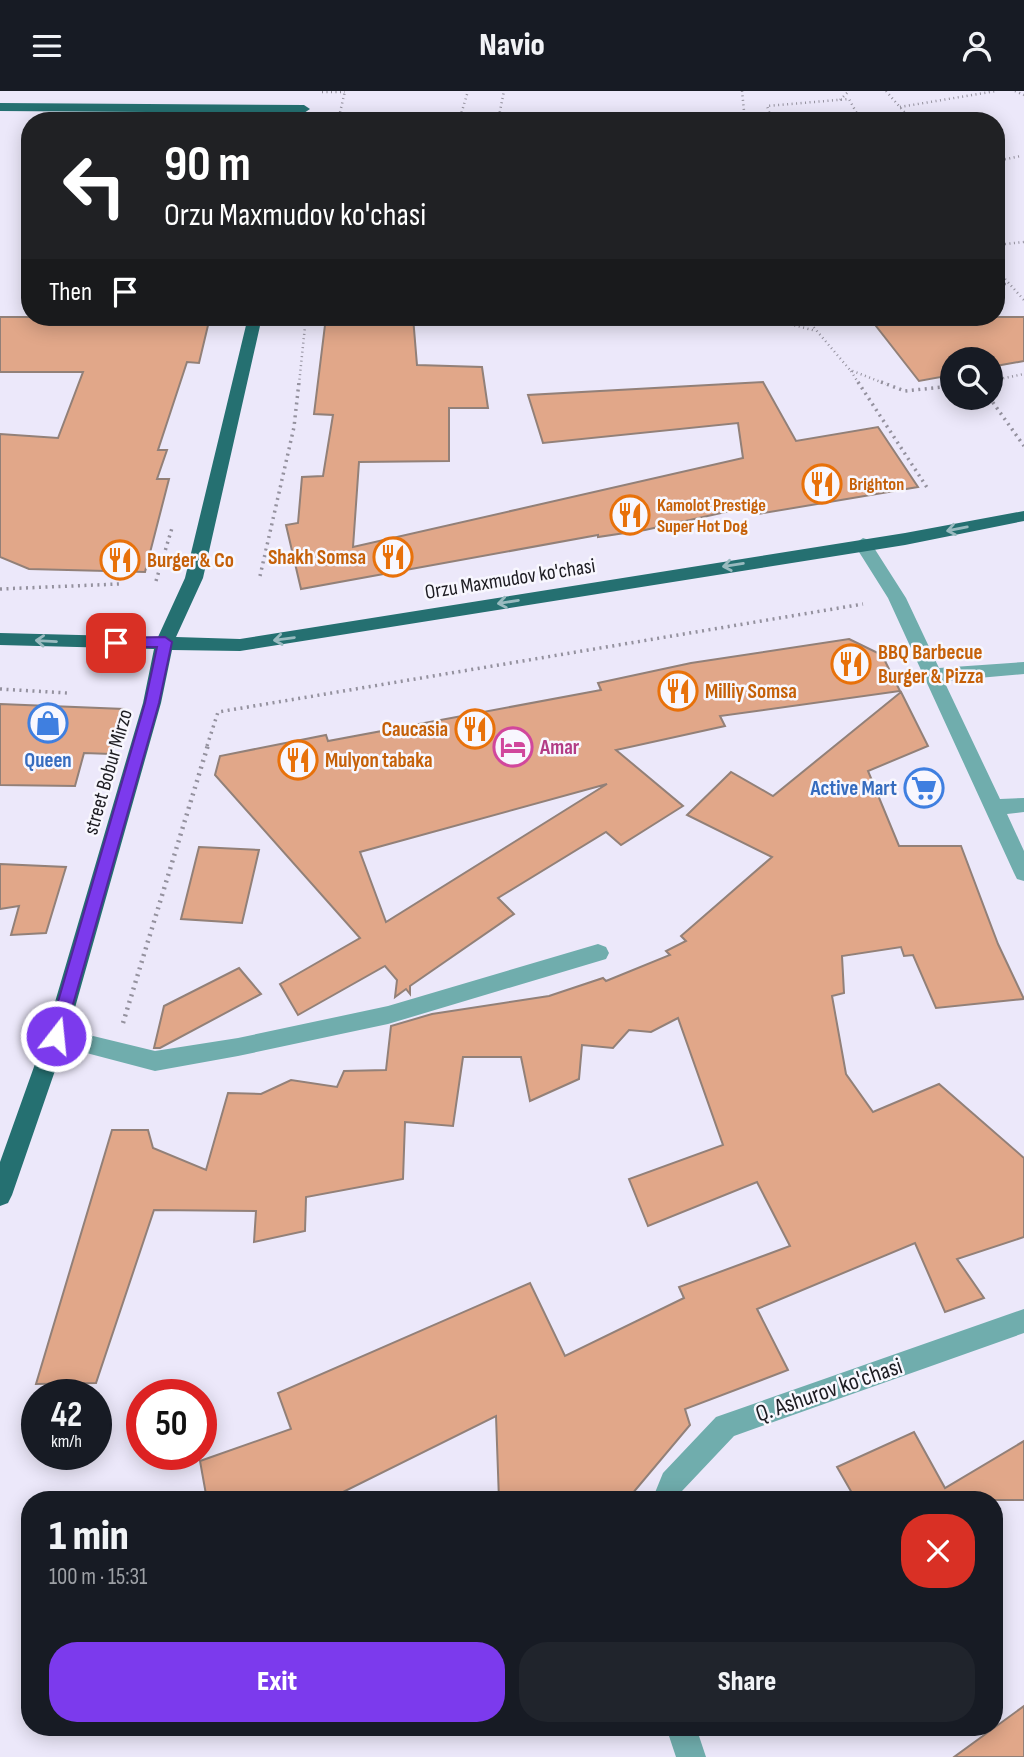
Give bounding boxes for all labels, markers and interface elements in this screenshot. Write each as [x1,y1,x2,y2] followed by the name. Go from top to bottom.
[479,26,545,65] text: Navio
[28,27,66,65] icon: menu
[958,27,996,65] icon: person
[164,136,251,195] text: 90 m
[49,140,140,231] icon: left
[164,196,426,235] text: Orzu Maxmudov ko'chasi
[106,273,144,311] icon: arrive
[49,277,92,308] text: Then
[940,347,1003,410] map controls
[940,347,1003,410] button: search
[801,463,843,505] restaurant icon: Brighton
[849,474,904,495] place label: Brighton
[609,494,651,536] restaurant icon: Kamolot Prestige Super Hot Dog
[657,495,766,537] place label: Kamolot Prestige Super Hot Dog
[946,523,969,536] one-way arrow
[372,536,414,578] restaurant icon: Shakh Somsa
[99,539,141,581] restaurant icon: Burger & Co
[268,545,366,570] place label: Shakh Somsa
[147,548,234,573] place label: Burger & Co
[423,553,597,605] street label: Orzu Maxmudov ko'chasi
[722,559,744,572] one-way arrow
[497,596,520,609] one-way arrow
[86,613,146,673] pin
[97,624,135,662] icon: arrive
[273,632,295,645] one-way arrow
[34,635,57,648] one-way arrow
[878,640,984,689] place label: BBQ Barbecue Burger & Pizza
[830,643,872,685] restaurant icon: BBQ Barbecue Burger & Pizza
[657,670,699,712] restaurant icon: Milliy Somsa
[705,679,797,704] place label: Milliy Somsa
[27,702,69,744] shop icon: Queen
[78,706,138,838] street label: street Bobur Mirzo
[454,708,496,750] restaurant icon: Caucasia
[381,717,448,742] place label: Caucasia
[492,726,534,768] hotel icon: Amar
[539,735,580,760] place label: Amar
[277,739,319,781] restaurant icon: Mulyon tabaka
[24,748,72,773] place label: Queen
[325,748,433,773] place label: Mulyon tabaka
[903,767,945,809] supermarket icon: Active Mart
[809,776,897,801] place label: Active Mart
[19,999,93,1073] position arrow
[752,1351,906,1429] street label: Q. Ashurov ko'chasi
[126,1379,217,1470] speed limit sign: 50
[51,1394,82,1437] text: 42
[51,1431,82,1452] text: km/h
[49,1511,129,1562] text: 1 min
[901,1514,975,1588] button: close
[49,1563,147,1591] text: 100 m · 15:31
[49,1642,505,1722] button: Exit
[519,1642,975,1722] button: Share

